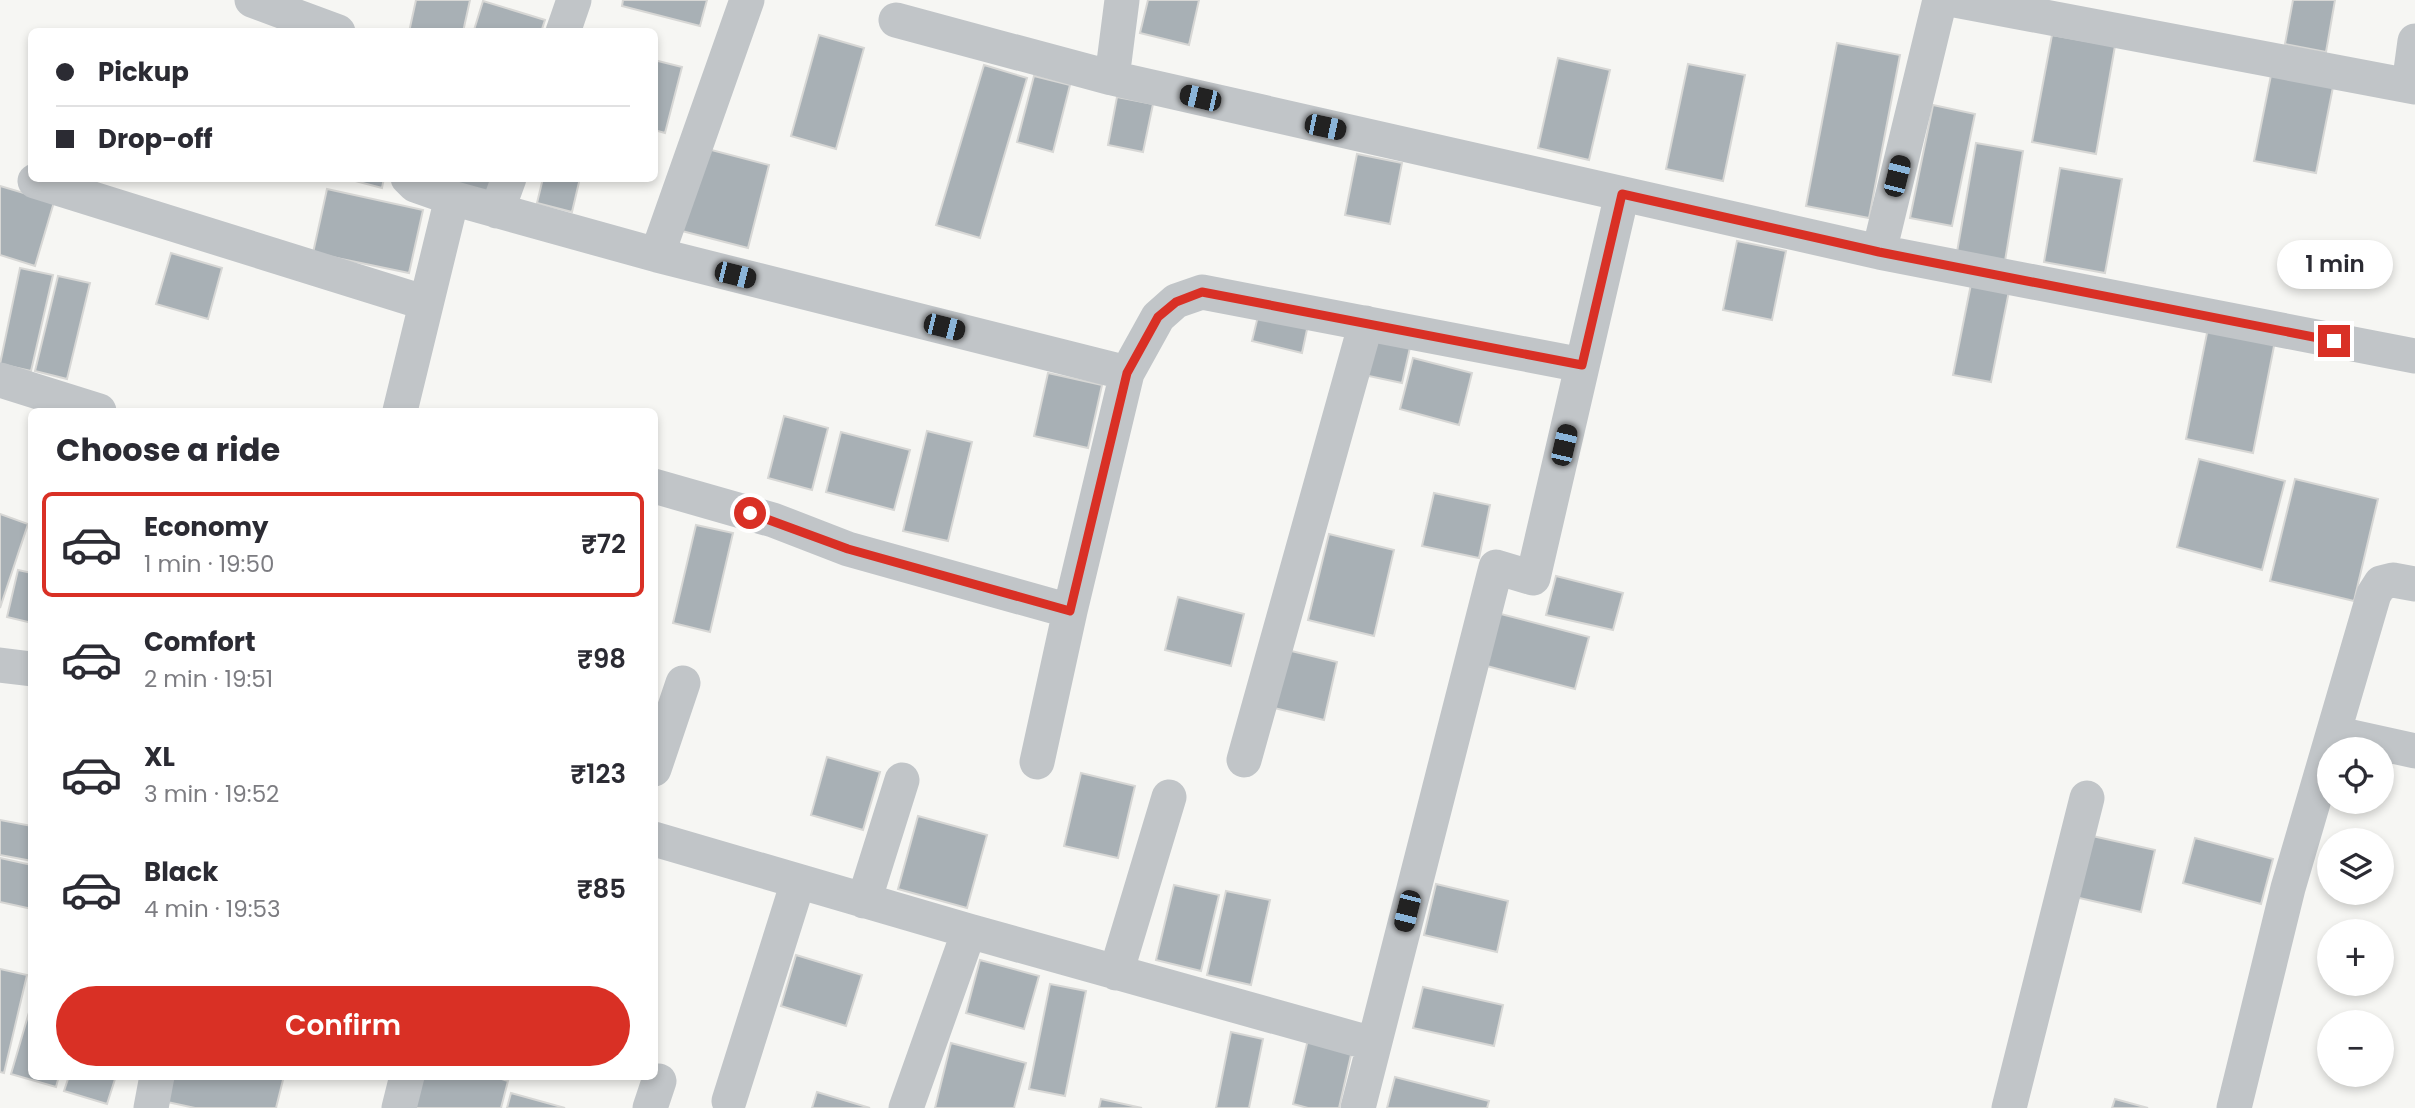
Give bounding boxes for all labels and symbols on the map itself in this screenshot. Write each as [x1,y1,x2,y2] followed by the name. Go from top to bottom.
[1178,83,1223,113] car
[1303,112,1348,142] car
[1882,153,1913,199] car
[2276,240,2392,288] callout: 1 min
[713,260,758,290] car
[922,312,967,342] car
[2318,325,2350,357] route end
[1550,422,1579,468] car
[734,497,766,529] route start
[1392,888,1423,934] car

